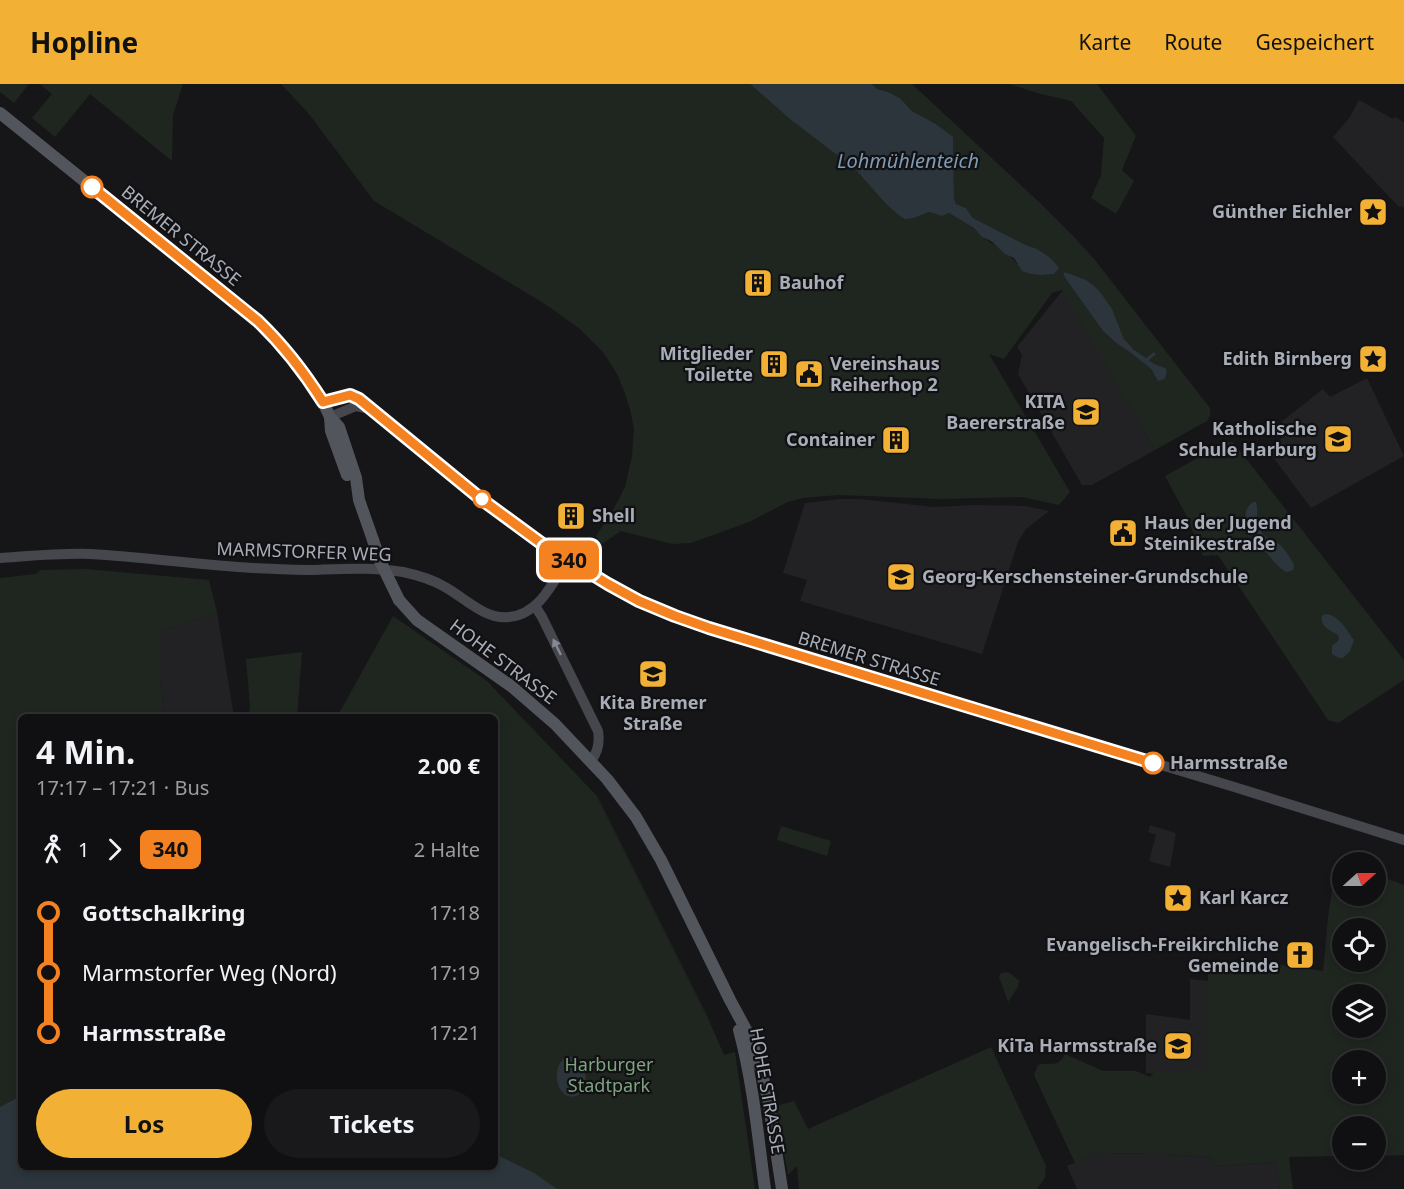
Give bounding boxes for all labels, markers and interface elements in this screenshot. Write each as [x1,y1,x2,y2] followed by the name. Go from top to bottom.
[30,23,138,61] text: Hopline
[1078,28,1131,56] text: Karte
[1164,28,1222,56] text: Route
[1255,28,1374,56] text: Gespeichert
[837,147,979,174] water label: Lohmühlenteich
[81,176,103,198] unlabelled marker
[117,179,246,291] street label: BREMER STRASSE
[1357,196,1389,228] place icon: Günther Eichler
[1212,199,1352,223] place label: Günther Eichler
[742,267,774,299] building icon: Bauhof
[779,270,844,294] place label: Bauhof
[660,341,753,386] place label: Mitglieder Toilette
[1357,343,1389,375] place icon: Edith Birnberg
[1223,346,1352,370] place label: Edith Birnberg
[758,348,790,380] building icon: Mitglieder Toilette
[830,351,940,396] place label: Vereinshaus Reiherhop 2
[793,358,825,390] public building icon: Vereinshaus Reiherhop 2
[946,389,1066,434] place label: KITA Baererstraße
[1070,396,1102,428] school or university icon: KITA Baererstraße
[1179,416,1317,461] place label: Katholische Schule Harburg
[1322,423,1354,455] school or university icon: Katholische Schule Harburg
[880,424,912,456] building icon: Container
[786,427,875,451] place label: Container
[473,490,491,508] unlabelled marker
[555,500,587,532] building icon: Shell
[592,503,635,527] place label: Shell
[1144,510,1292,555] place label: Haus der Jugend Steinikestraße
[1107,517,1139,549] public building icon: Haus der Jugend Steinikestraße
[216,536,392,566] street label: MARMSTORFER WEG
[534,540,604,580] line badge: 340
[551,546,587,574] text: 340
[885,561,917,593] school or university icon: Georg-Kerschensteiner-Grundschule
[922,564,1248,588] place label: Georg-Kerschensteiner-Grundschule
[445,613,562,709] street label: HOHE STRASSE
[795,625,943,691] street label: BREMER STRASSE
[552,638,562,655] one-way arrow
[637,658,669,690] school or university icon: Kita Bremer Straße
[599,690,707,735] place label: Kita Bremer Straße
[36,729,135,774] text: 4 Min.
[418,750,480,780] text: 2.00 €
[1170,750,1288,774] place label: Harmsstraße
[1142,752,1164,774] marker: Harmsstraße
[36,774,209,801] text: 17:17 – 17:21 · Bus
[36,833,69,866] icon: walk
[98,833,131,866] icon: forward
[152,835,189,863] text: 340
[78,836,89,863] text: 1
[414,836,480,863] text: 2 Halte
[1332,852,1386,906] north arrow
[1332,852,1386,1170] map controls
[1162,882,1194,914] place icon: Karl Karcz
[1199,885,1289,909] place label: Karl Karcz
[82,897,245,927] text: Gottschalkring
[429,899,480,926] text: 17:18
[1332,918,1386,972] button: locate
[1046,932,1279,977] place label: Evangelisch-Freikirchliche Gemeinde
[1284,939,1316,971] church icon: Evangelisch-Freikirchliche Gemeinde
[82,957,337,987] text: Marmstorfer Weg (Nord)
[429,959,480,986] text: 17:19
[1332,984,1386,1038] button: layers
[82,1017,226,1047] text: Harmsstraße
[429,1019,480,1046] text: 17:21
[745,1026,791,1156] street label: HOHE STRASSE
[1162,1030,1194,1062] school or university icon: KiTa Harmsstraße
[997,1033,1157,1057] place label: KiTa Harmsstraße
[1332,1050,1386,1104] button: +
[565,1052,654,1097] park label: Harburger Stadtpark
[36,1089,252,1158] button: Los
[264,1089,480,1158] button: Tickets
[1332,1116,1386,1170] button: −

